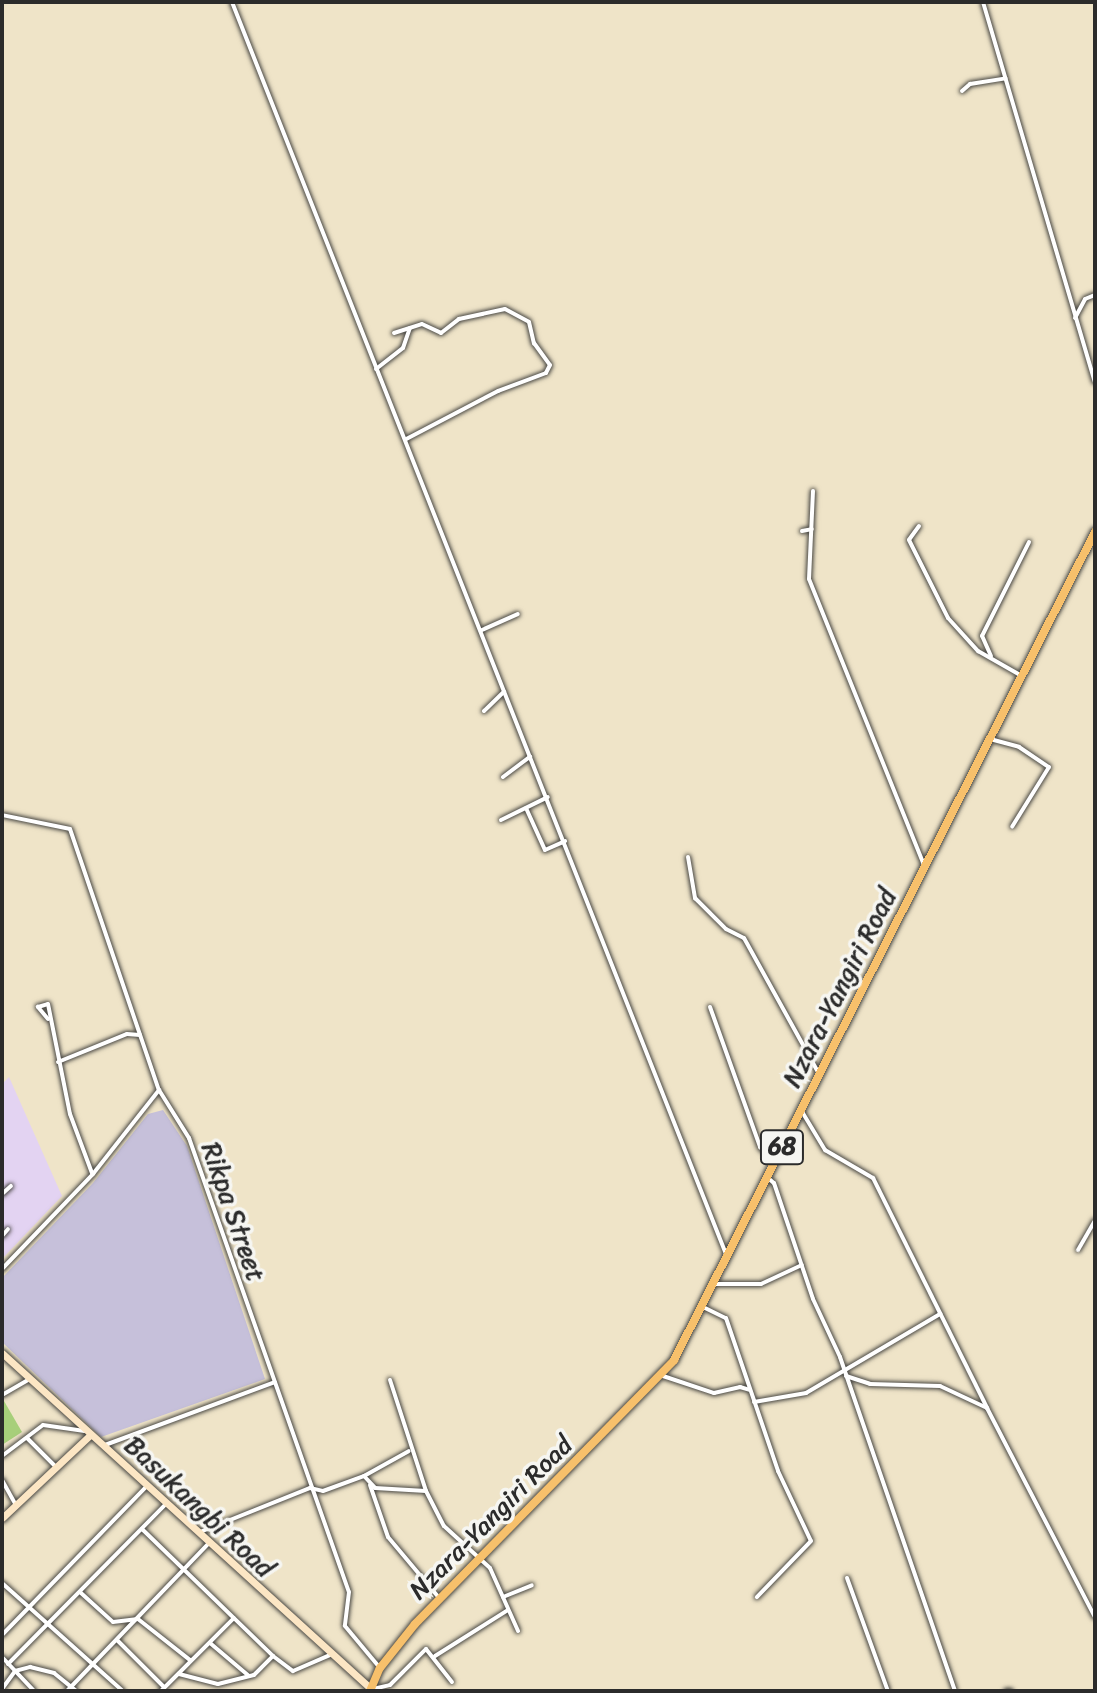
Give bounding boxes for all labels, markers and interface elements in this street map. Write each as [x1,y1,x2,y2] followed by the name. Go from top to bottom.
[776,884,904,1092] street label: Nzara-Yangiri Road
[758,1127,806,1167] road number: 68
[195,1138,271,1286] street label: Rikpa Street
[118,1430,280,1584] street label: Basukangbi Road
[403,1430,579,1606] street label: Nzara-Yangiri Road

